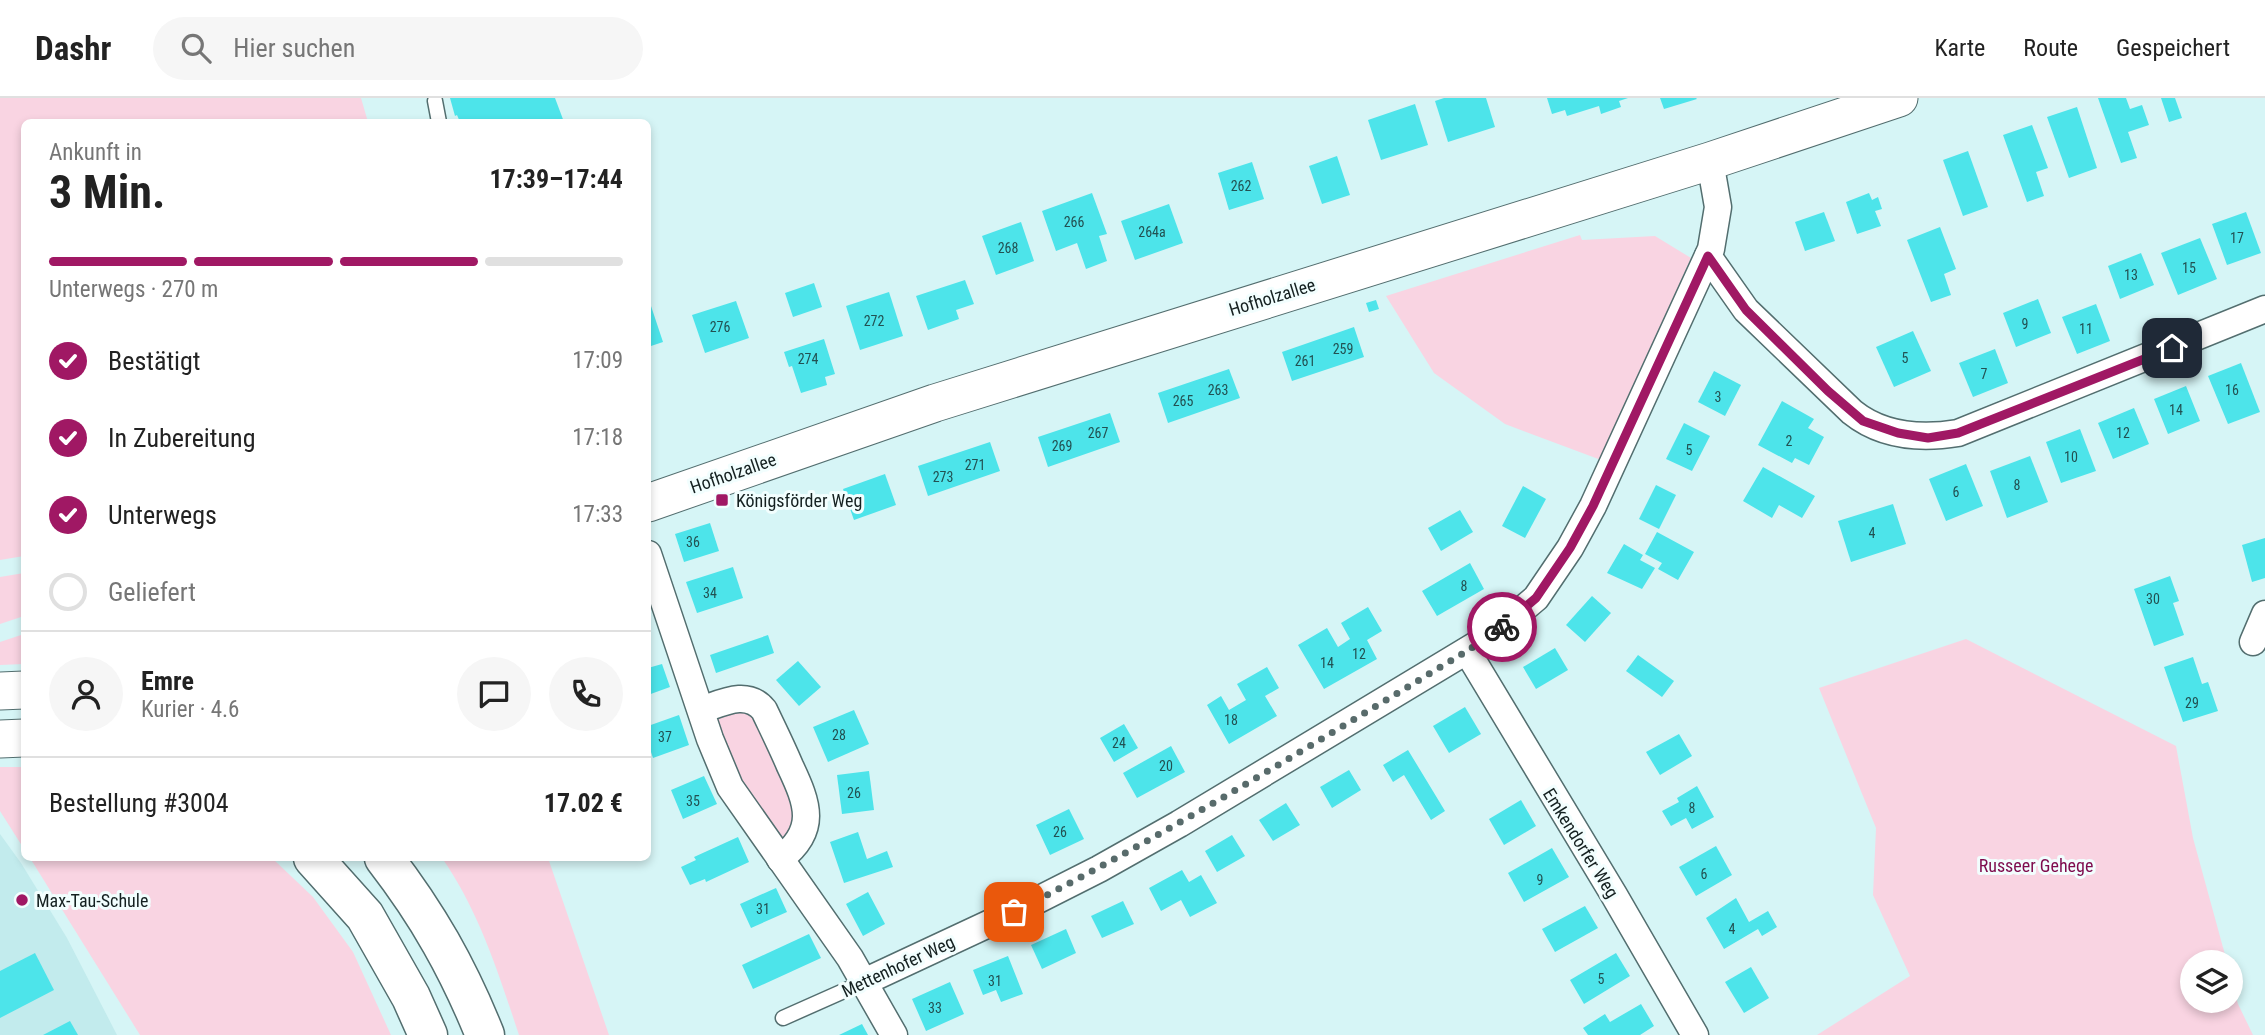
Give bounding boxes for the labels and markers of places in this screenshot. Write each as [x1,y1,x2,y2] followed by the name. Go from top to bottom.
[2142,318,2202,378] pin
[736,490,862,511] place label: Königsförder Weg
[714,492,730,508] marker: Königsförder Weg
[984,882,1044,942] pin
[36,890,148,911] place label: Max-Tau-Schule
[14,892,30,908] marker: Max-Tau-Schule

